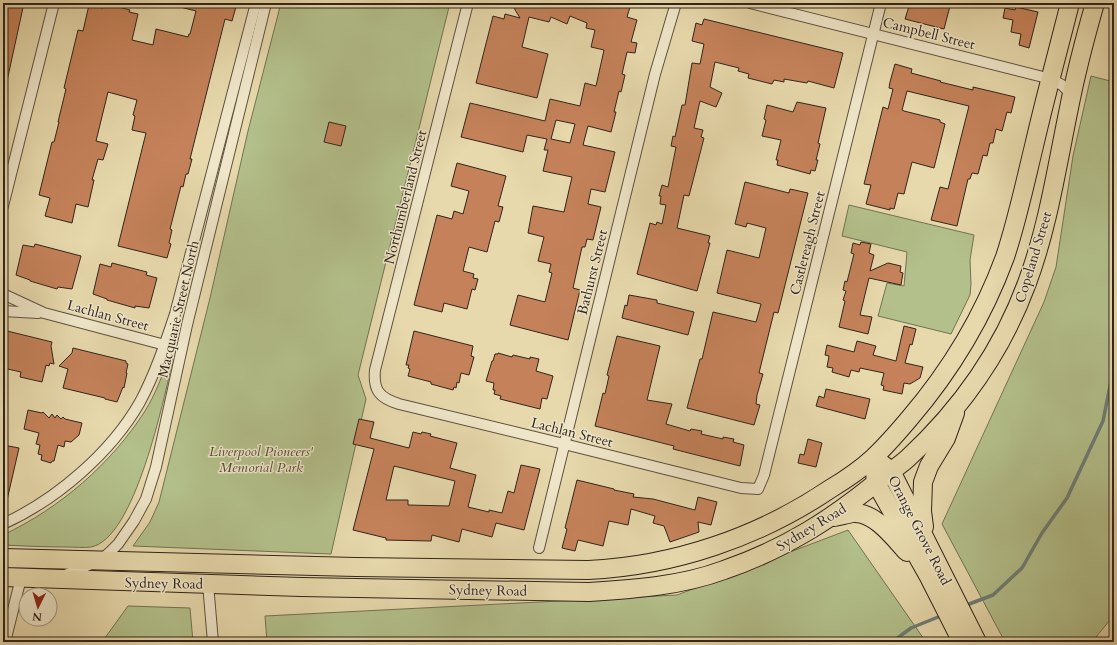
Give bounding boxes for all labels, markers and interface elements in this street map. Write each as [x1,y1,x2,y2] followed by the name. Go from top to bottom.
[881,13,978,54] street label: Campbell Street
[380,127,431,266] street label: Northumberland Street
[785,189,830,297] street label: Castlereagh Street
[1011,209,1057,305] street label: Copeland Street
[573,227,612,317] street label: Bathurst Street
[153,238,204,380] street label: Macquarie Street North
[65,295,151,336] street label: Lachlan Street
[529,413,615,452] street label: Lachlan Street
[209,442,314,477] park label: Liverpool Pioneers' Memorial Park
[884,472,956,589] street label: Orange Grove Road
[773,499,850,556] street label: Sydney Road
[125,573,204,594] street label: Sydney Road
[449,580,528,601] street label: Sydney Road
[18,587,58,627] north arrow
[31,609,43,624] text: N

